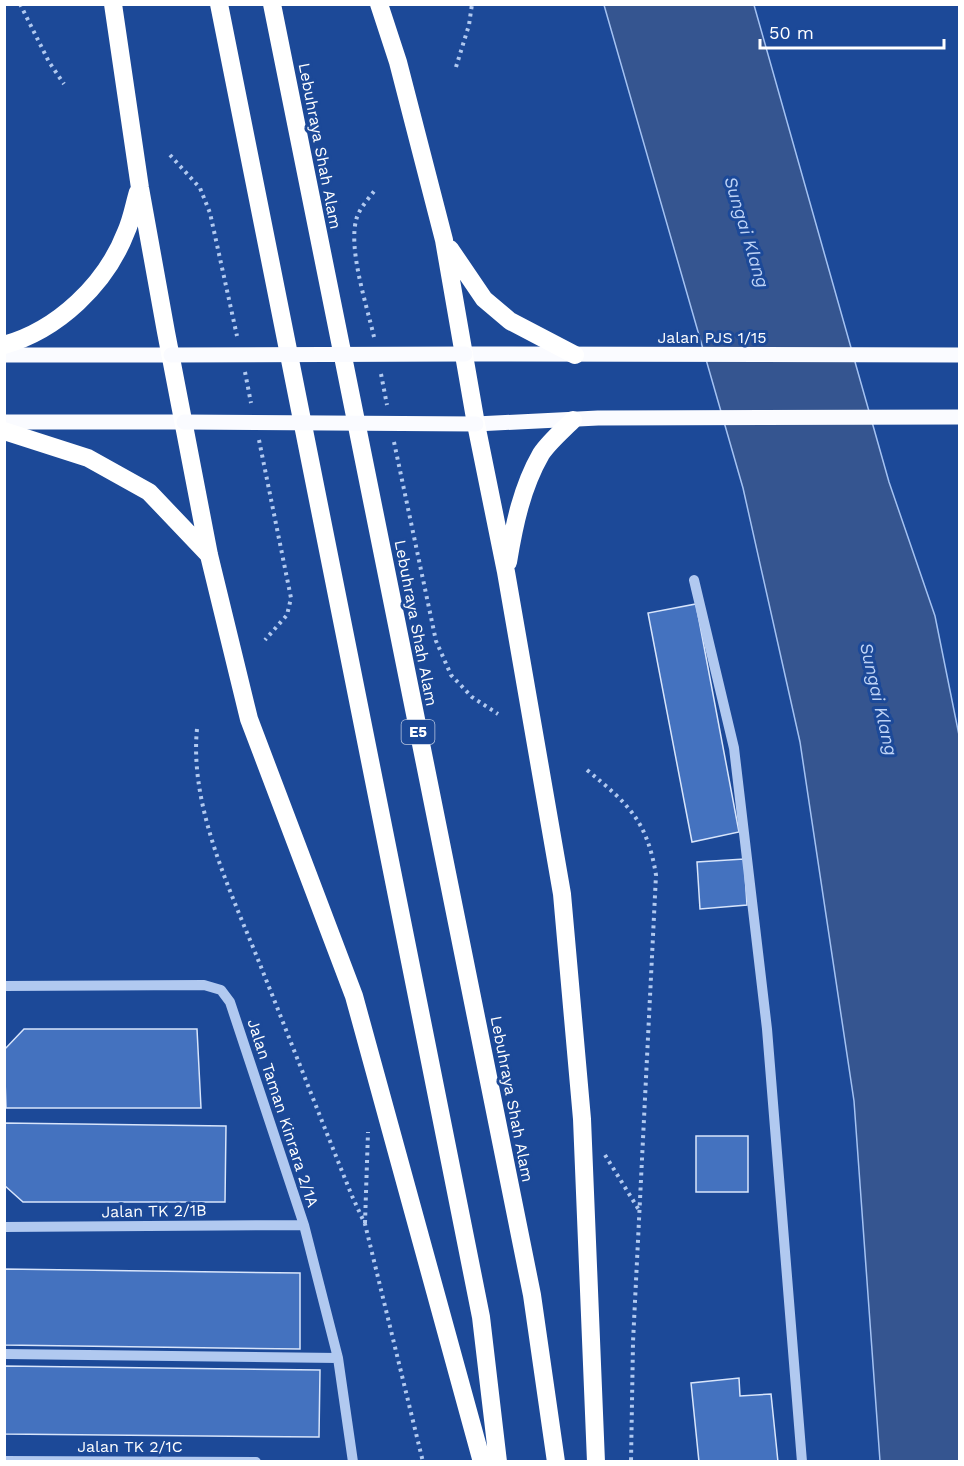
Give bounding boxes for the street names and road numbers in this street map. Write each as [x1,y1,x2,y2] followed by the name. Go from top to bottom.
[295,61,345,231] street label: Lebuhraya Shah Alam
[657,328,767,347] street label: Jalan PJS 1/15
[391,538,441,708] street label: Lebuhraya Shah Alam
[402,720,434,744] road number: E5
[487,1014,537,1184] street label: Lebuhraya Shah Alam
[244,1016,323,1210] street label: Jalan Taman Kinrara 2/1A
[101,1201,207,1221] street label: Jalan TK 2/1B
[77,1437,183,1456] street label: Jalan TK 2/1C

